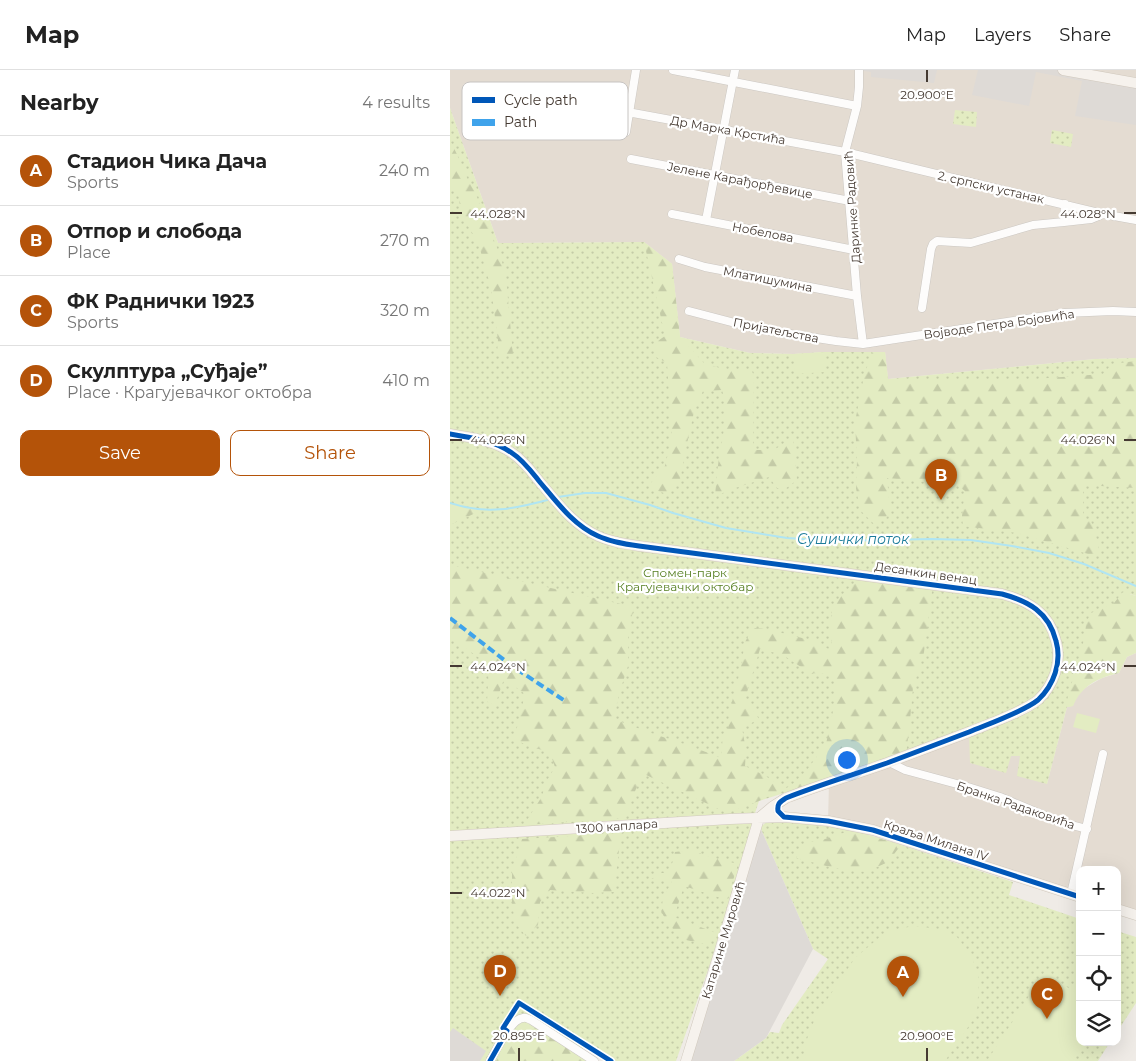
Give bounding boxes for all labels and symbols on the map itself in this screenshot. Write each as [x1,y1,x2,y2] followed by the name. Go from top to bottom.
[462,82,628,140] legend
[900,87,954,102] text: 20.900°E
[504,91,578,109] text: Cycle path
[669,112,787,148] street label: Др Марка Крстића
[504,113,537,131] text: Path
[841,150,863,264] street label: Даринке Радовић
[666,158,814,202] street label: Јелене Карађорђевице
[936,167,1046,207] street label: 2. српски устанак
[470,206,526,221] text: 44.028°N
[1060,206,1116,221] text: 44.028°N
[731,219,795,245] street label: Нобелова
[722,263,814,295] street label: Млатишумина
[923,306,1075,342] street label: Војводе Петра Бојовића
[732,314,820,346] street label: Пријатељства
[470,432,526,447] text: 44.026°N
[1060,432,1116,447] text: 44.026°N
[925,459,957,500] pin: B
[797,530,910,548] water label: Сушички поток
[874,558,978,588] street label: Десанкин венац
[617,565,753,594] park label: Спомен-парк Крагујевачки октобар
[470,659,526,674] text: 44.024°N
[1060,659,1116,674] text: 44.024°N
[834,747,860,773] your location
[955,778,1077,832] street label: Бранка Радаковића
[576,816,658,836] street label: 1300 каплара
[882,816,991,864] street label: Краља Милана IV
[698,879,748,1001] street label: Катарине Мировић
[471,885,525,900] text: 44.022°N
[484,955,516,996] pin: D
[887,956,919,997] pin: A
[1031,978,1063,1019] pin: C
[493,1028,545,1043] text: 20.895°E
[900,1028,954,1043] text: 20.900°E

